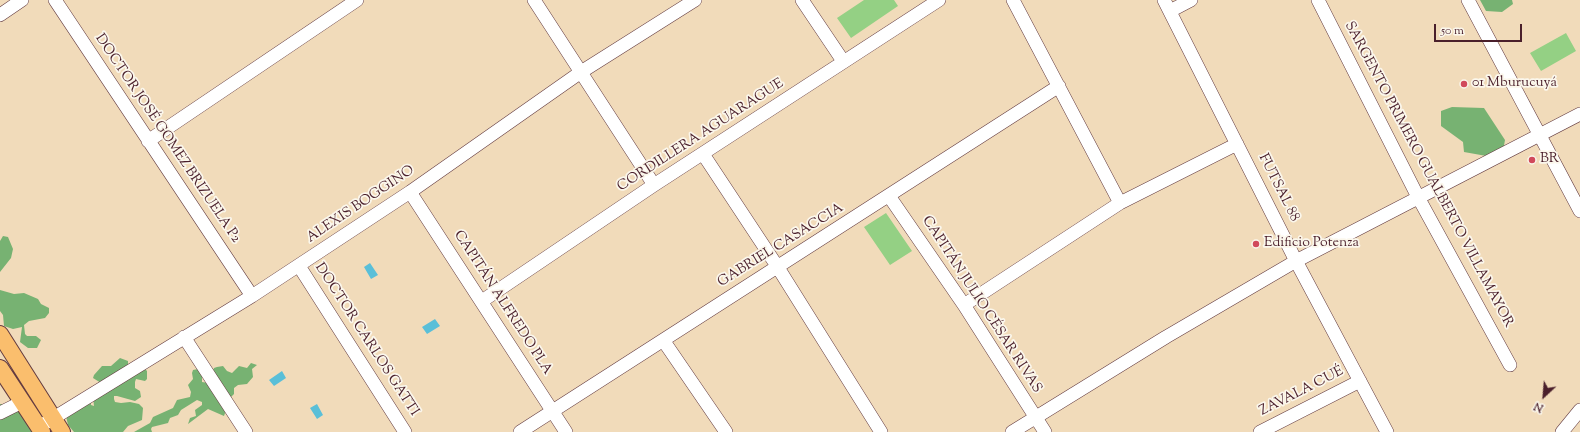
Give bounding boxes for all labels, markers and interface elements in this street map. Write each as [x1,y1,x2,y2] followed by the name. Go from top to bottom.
[1436,16,1524,42] scale bar
[1340,19,1516,331] street label: SARGENTO PRIMERO GUALBERTO VILLAMAYOR
[1441,22,1464,40] text: 50 m
[91,31,243,247] street label: DOCTOR JOSÉ GOMEZ BRIZUELA P2
[615,76,787,196] street label: CORDILLERA AGUARAGUE
[1472,76,1557,92] place label: 01 Mburucuyá
[1459,79,1469,89] marker: 01 Mburucuyá
[1254,151,1302,225] street label: FUTSAL 88
[1540,152,1559,168] place label: BR
[1527,155,1537,165] marker: BR
[304,163,418,247] street label: ALEXIS BOGGINO
[715,200,847,292] street label: GABRIEL CASACCIA
[917,213,1045,397] street label: CAPITÁN JULIO CÉSAR RIVAS
[449,228,555,378] street label: CAPITÁN ALFREDO PLA
[1264,236,1359,252] place label: Edificio Potenza
[1251,239,1261,249] marker: Edificio Potenza
[310,260,422,420] street label: DOCTOR CARLOS GATTI
[1257,364,1347,420] street label: ZAVALA CUÉ
[1524,376,1564,416] north arrow
[1531,398,1546,416] text: N

